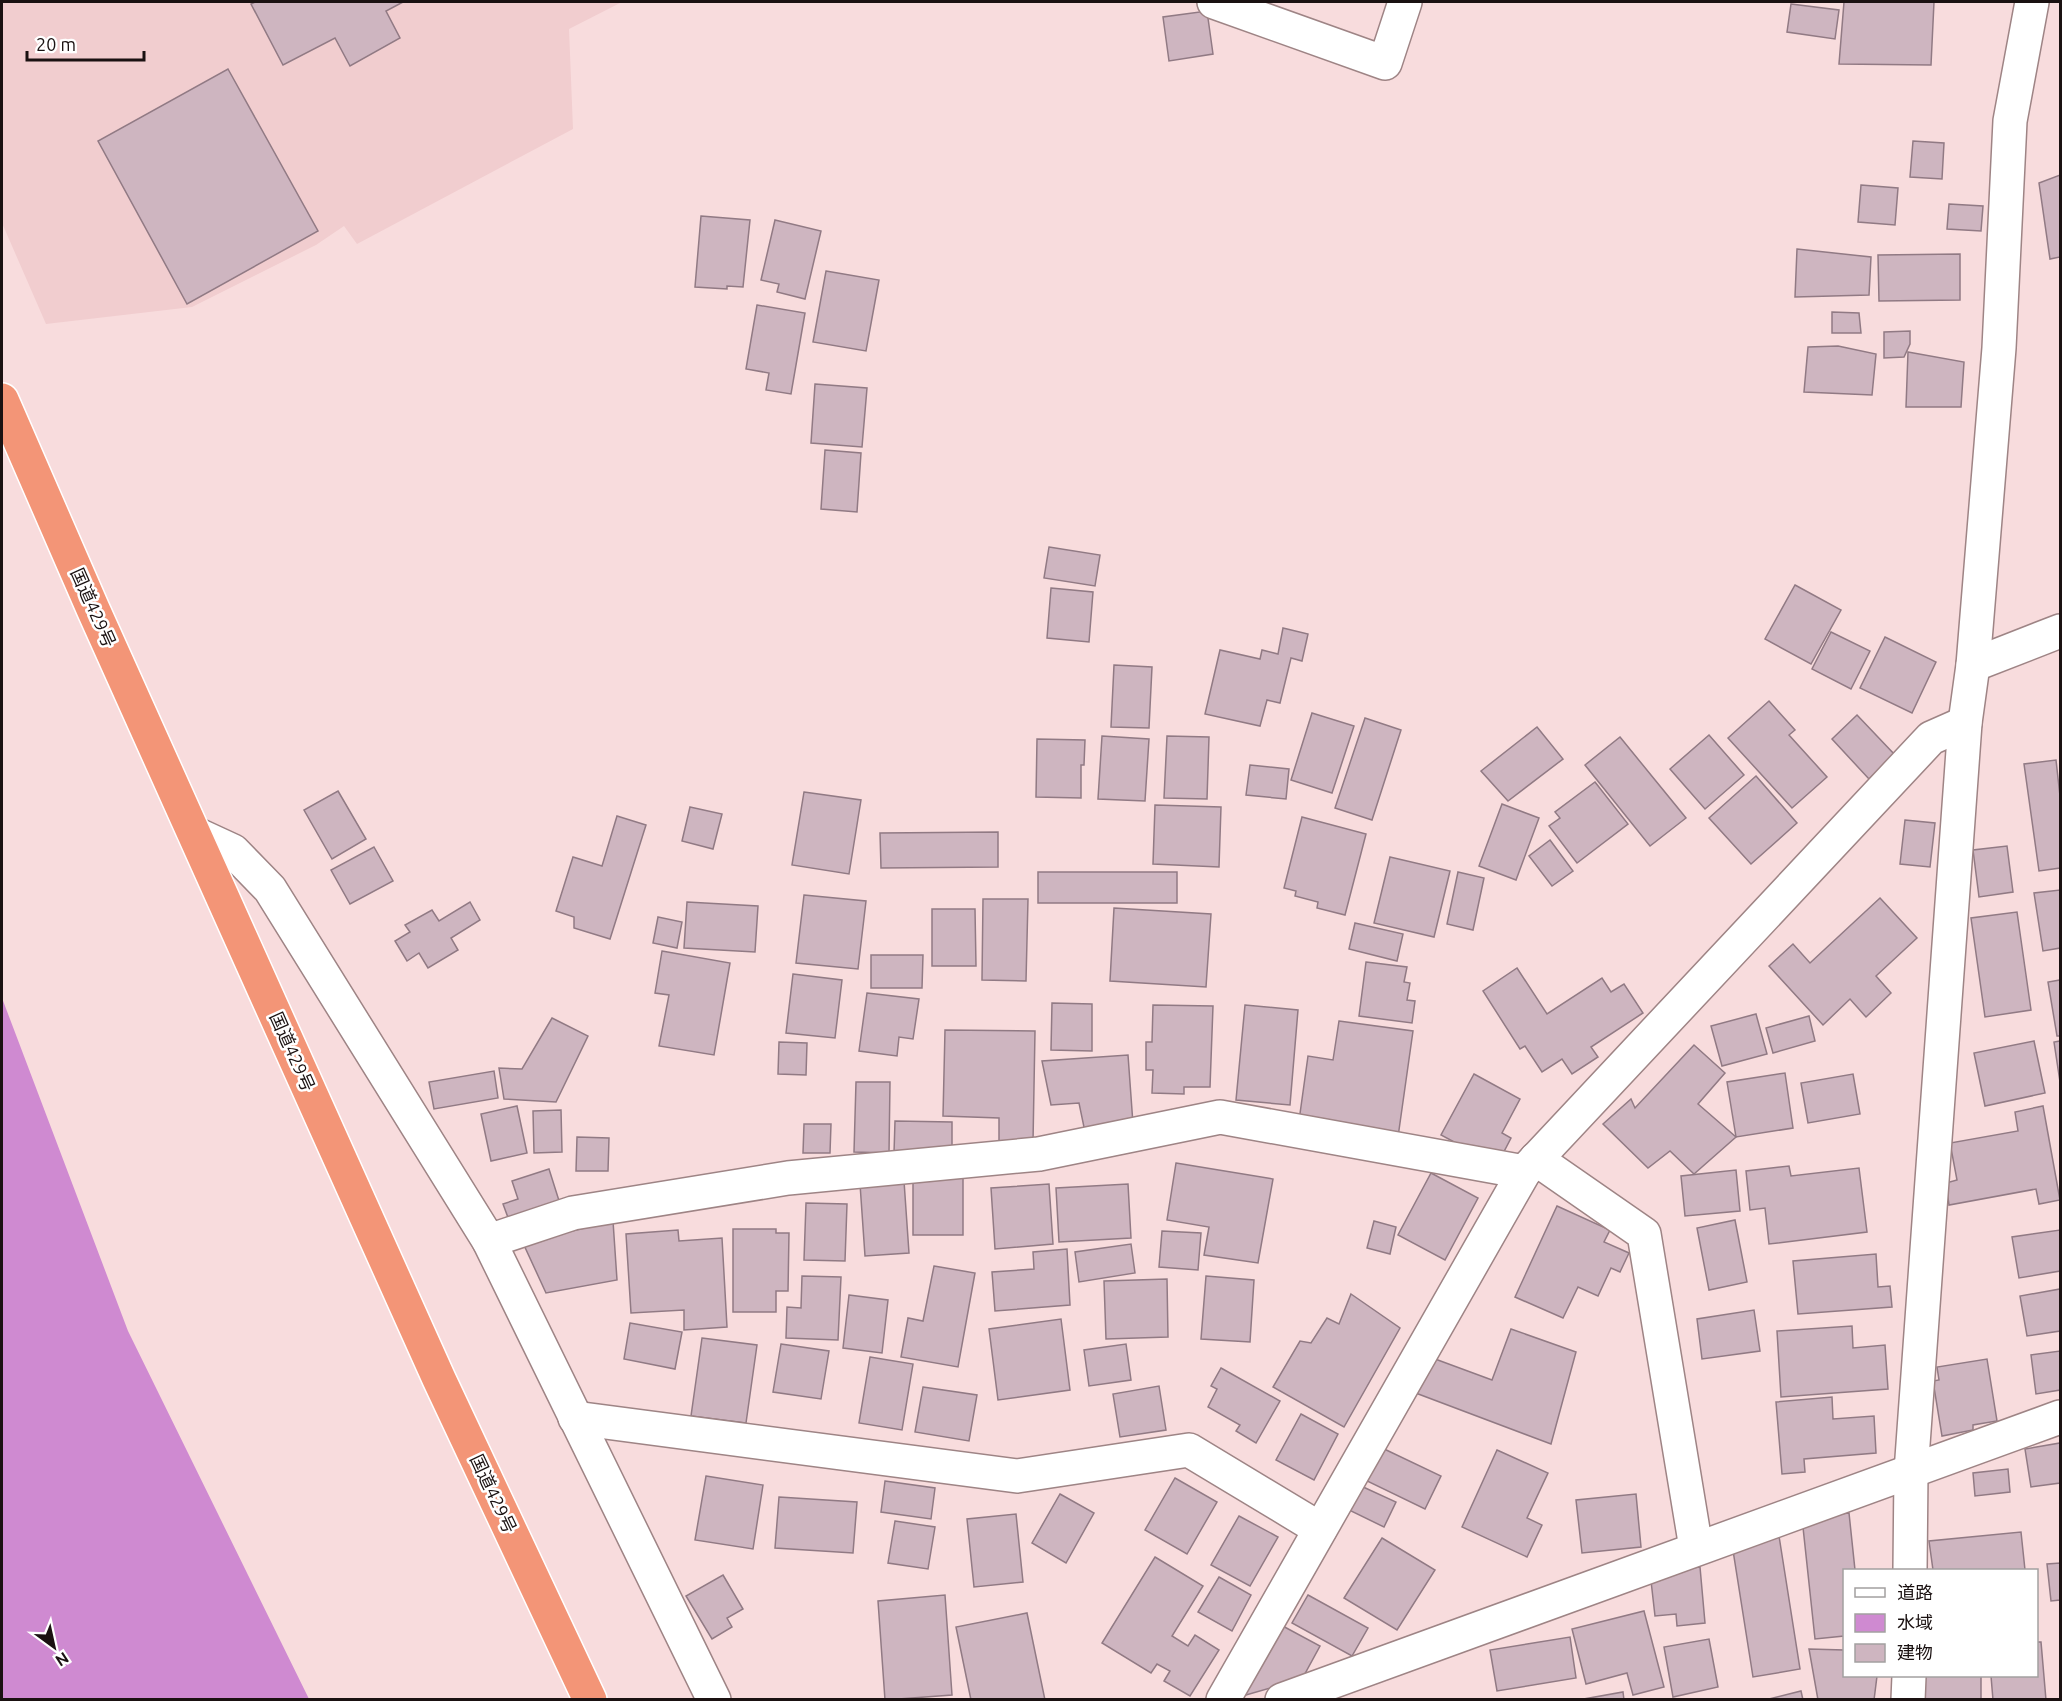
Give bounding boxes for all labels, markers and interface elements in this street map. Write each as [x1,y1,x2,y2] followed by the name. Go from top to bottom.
[27,24,144,62] scale bar
[36,34,76,54] text: 20 m
[68,565,120,650] street label: 国道429号
[267,1009,319,1094] street label: 国道429号
[467,1451,521,1536] street label: 国道429号
[1843,1569,2038,1677] legend
[1897,1582,1933,1602] text: 道路
[1897,1612,1933,1632] text: 水域
[24,1617,84,1677] north arrow
[1897,1642,1933,1662] text: 建物
[52,1649,72,1670] text: N

